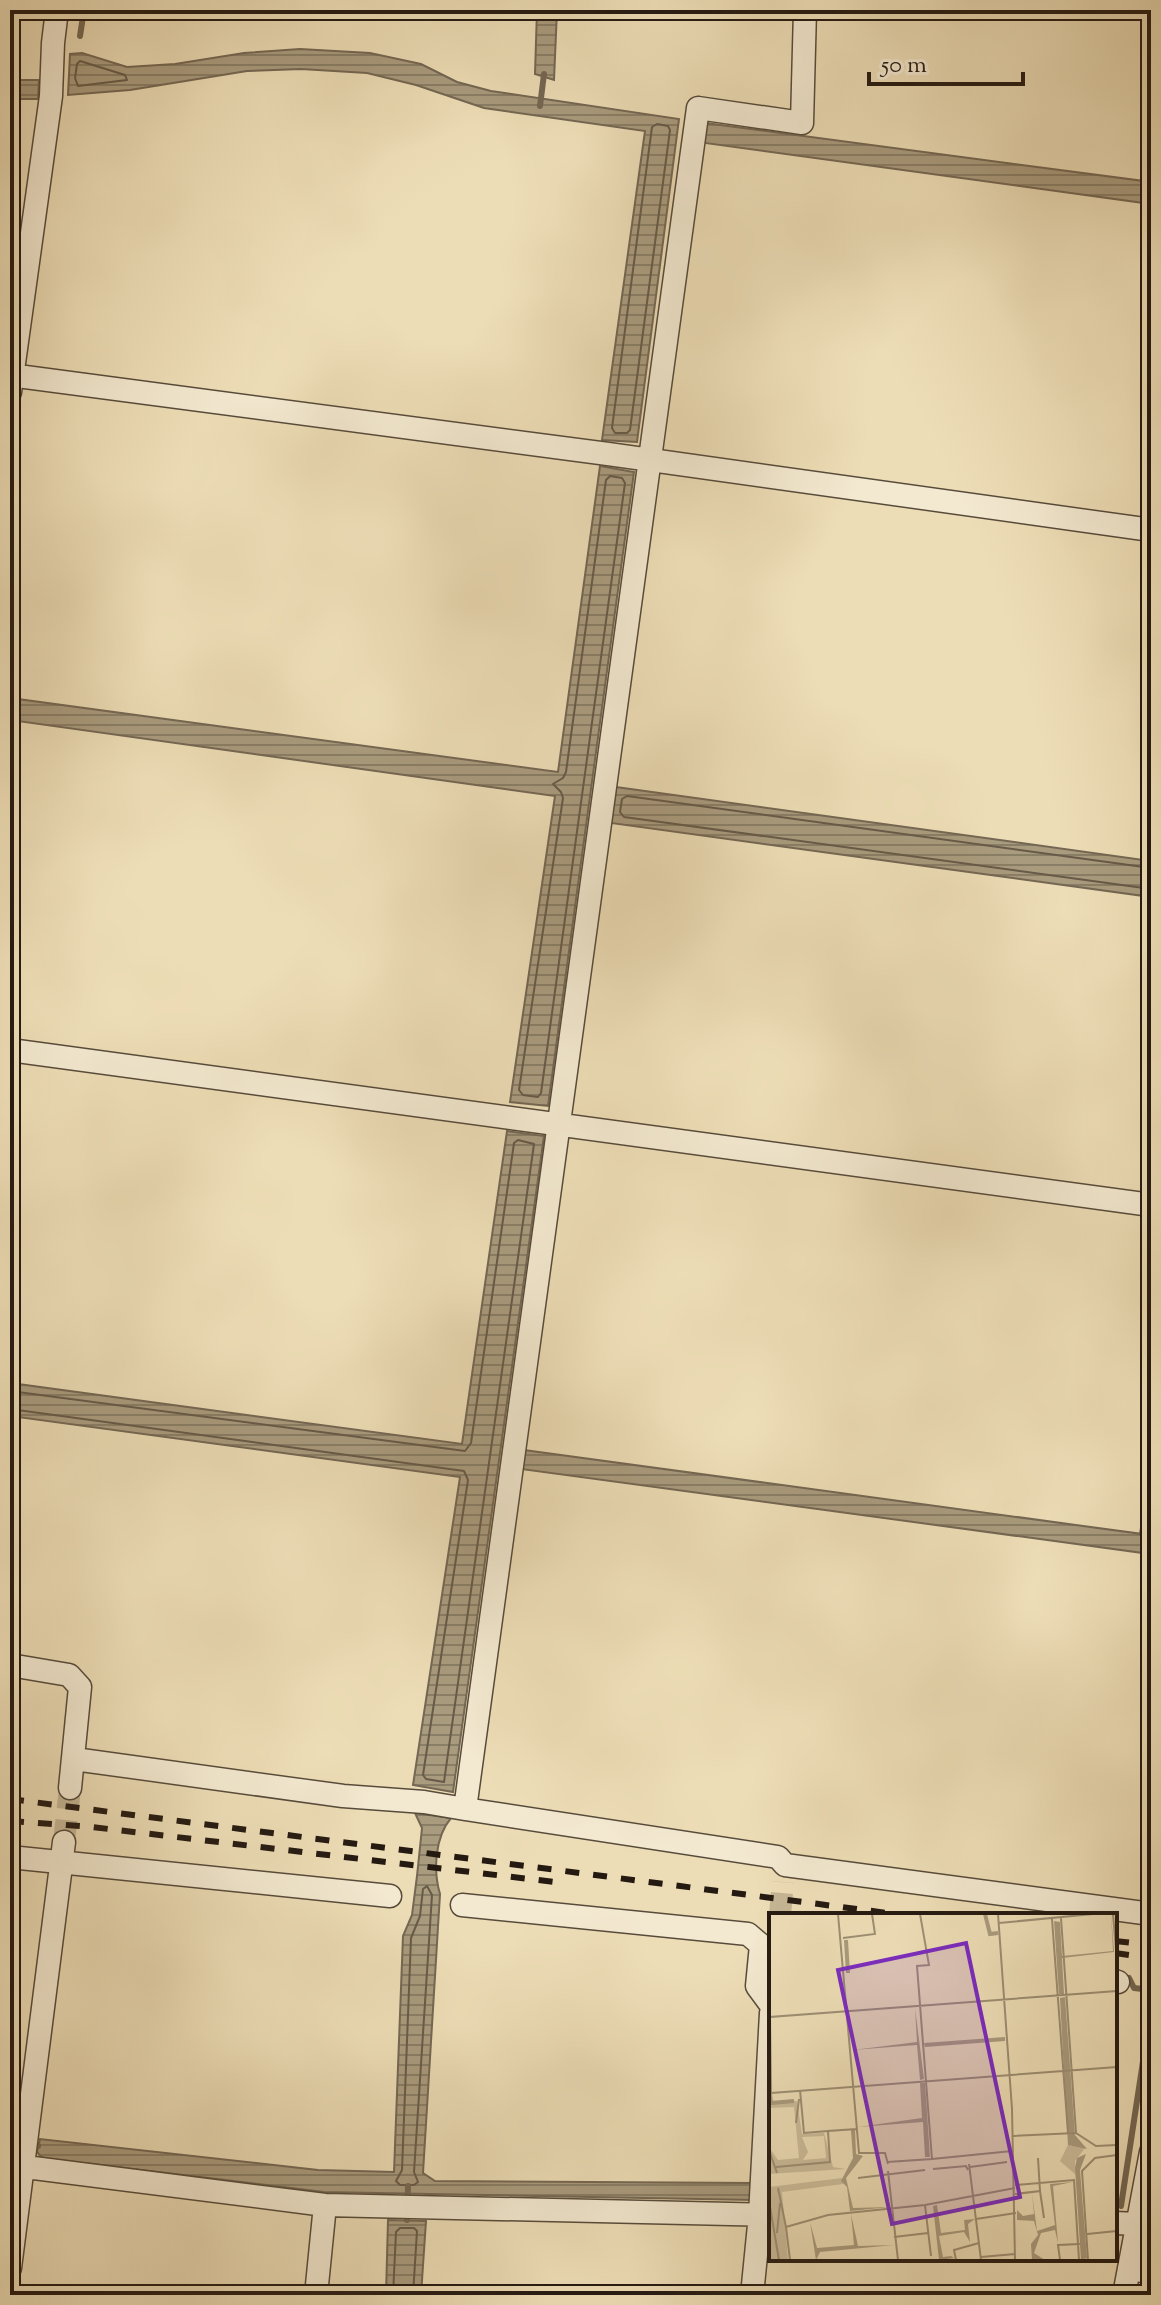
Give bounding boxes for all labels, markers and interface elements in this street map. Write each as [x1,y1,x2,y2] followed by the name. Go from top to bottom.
[869,36,1023,86] scale bar
[879,49,927,83] text: 50 m
[769,1913,1117,2261] inset map

